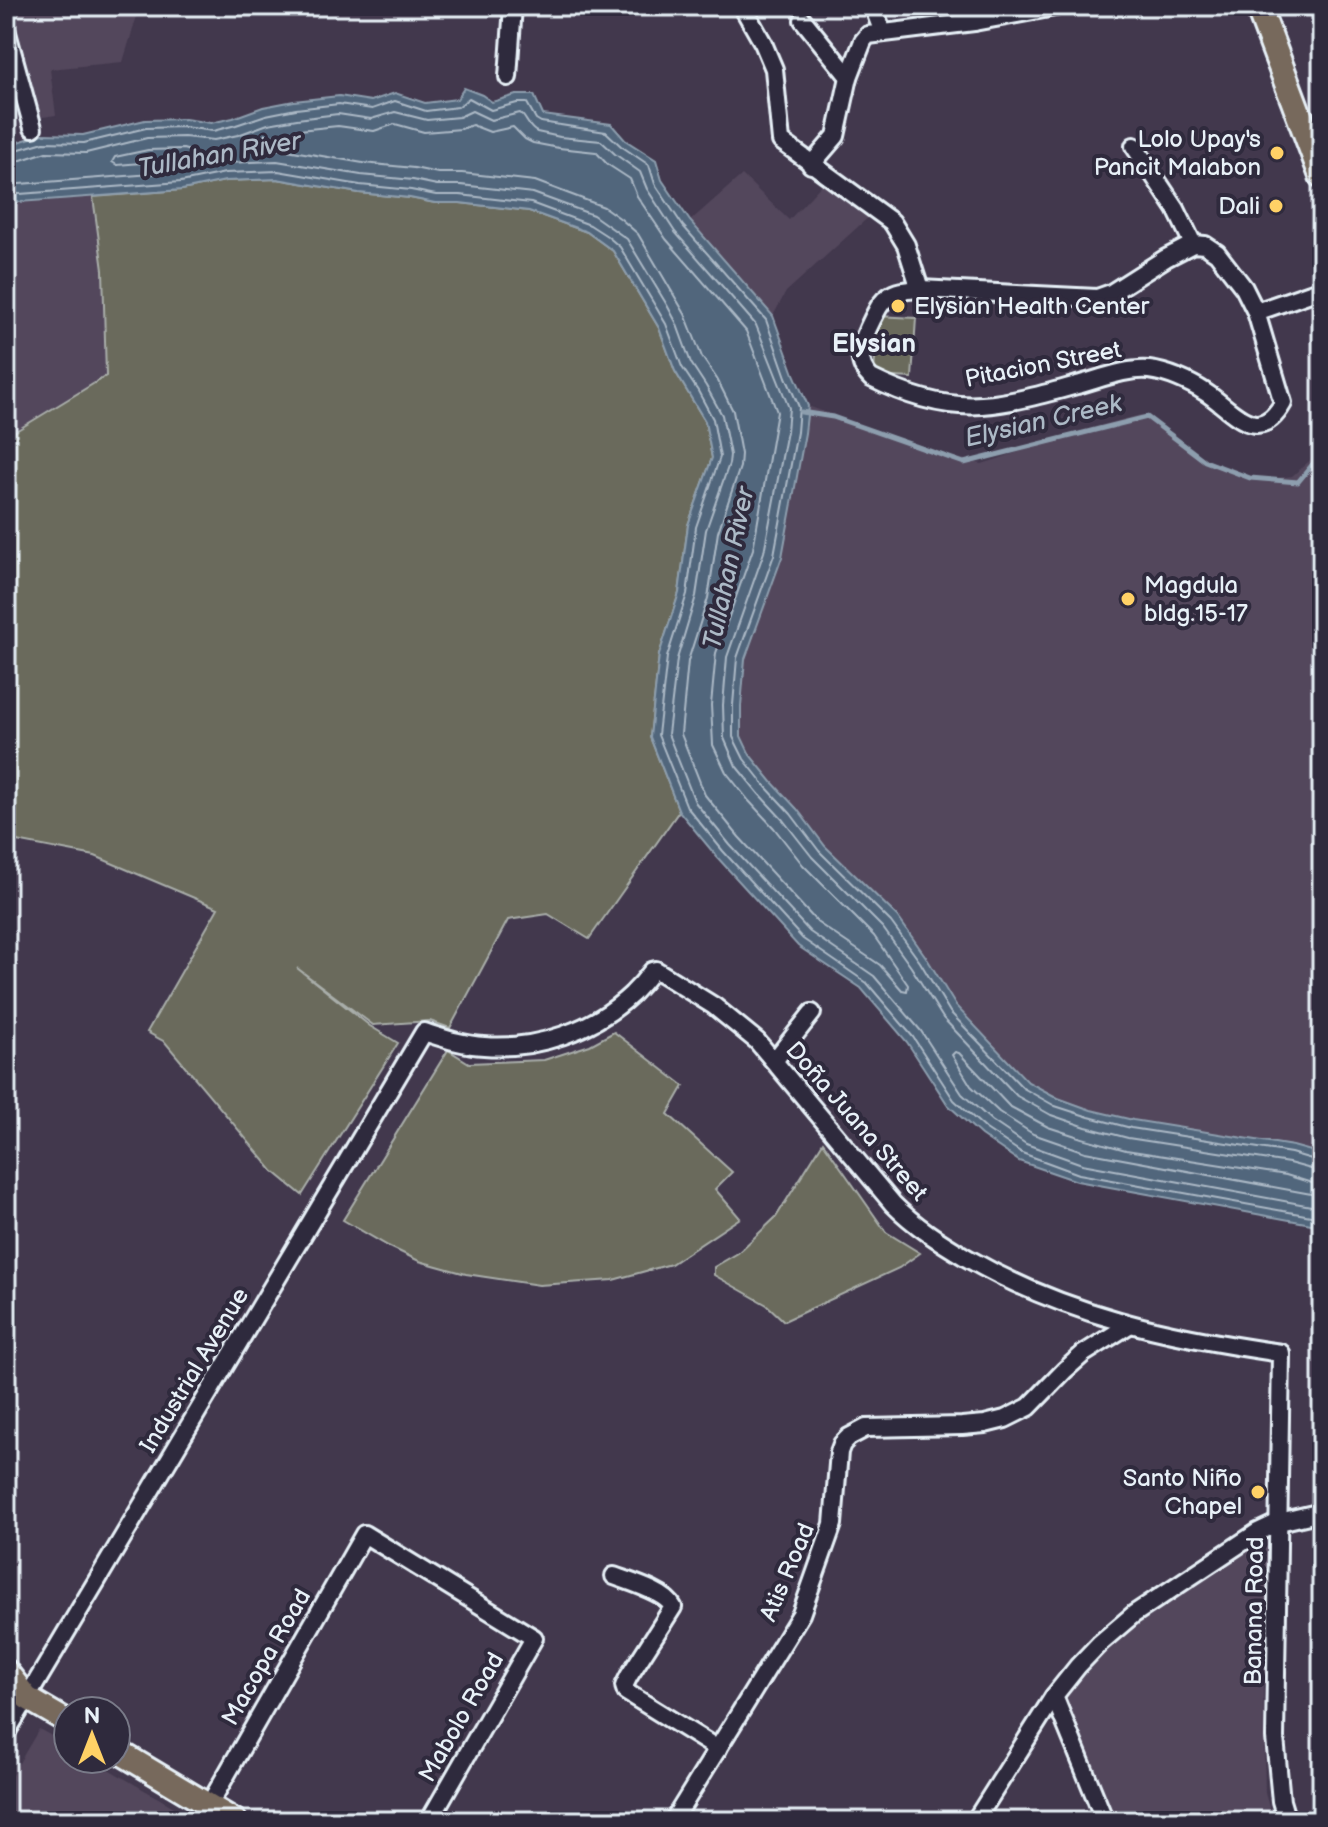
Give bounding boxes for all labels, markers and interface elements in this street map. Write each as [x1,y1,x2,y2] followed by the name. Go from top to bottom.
[1094,125,1261,182] place label: Lolo Upay's Pancit Malabon
[135,126,305,185] water label: Tullahan River
[1268,144,1286,162] marker: Lolo Upay's Pancit Malabon
[1218,192,1260,221] place label: Dali
[1267,197,1285,215] marker: Dali
[914,292,1149,321] place label: Elysian Health Center
[889,297,907,315] marker: Elysian Health Center
[832,329,916,360] district label: Elysian
[963,335,1124,394] street label: Pitacion Street
[962,388,1126,455] water label: Elysian Creek
[697,483,762,652] water label: Tullahan River
[1144,571,1248,628] place label: Magdula bldg.15-17
[1119,590,1137,608] marker: Magdula bldg.15-17
[780,1036,934,1207] street label: Doña Juana Street
[134,1282,255,1458] street label: Industrial Avenue
[1123,1464,1242,1521] place label: Santo Niño Chapel
[1249,1483,1267,1501] marker: Santo Niño Chapel
[754,1519,821,1626] street label: Atis Road
[1239,1536,1270,1686] street label: Banana Road
[216,1584,317,1731] street label: Macopa Road
[413,1647,510,1787] street label: Mabolo Road
[52,1695,132,1775] north arrow
[84,1703,100,1730] text: N

